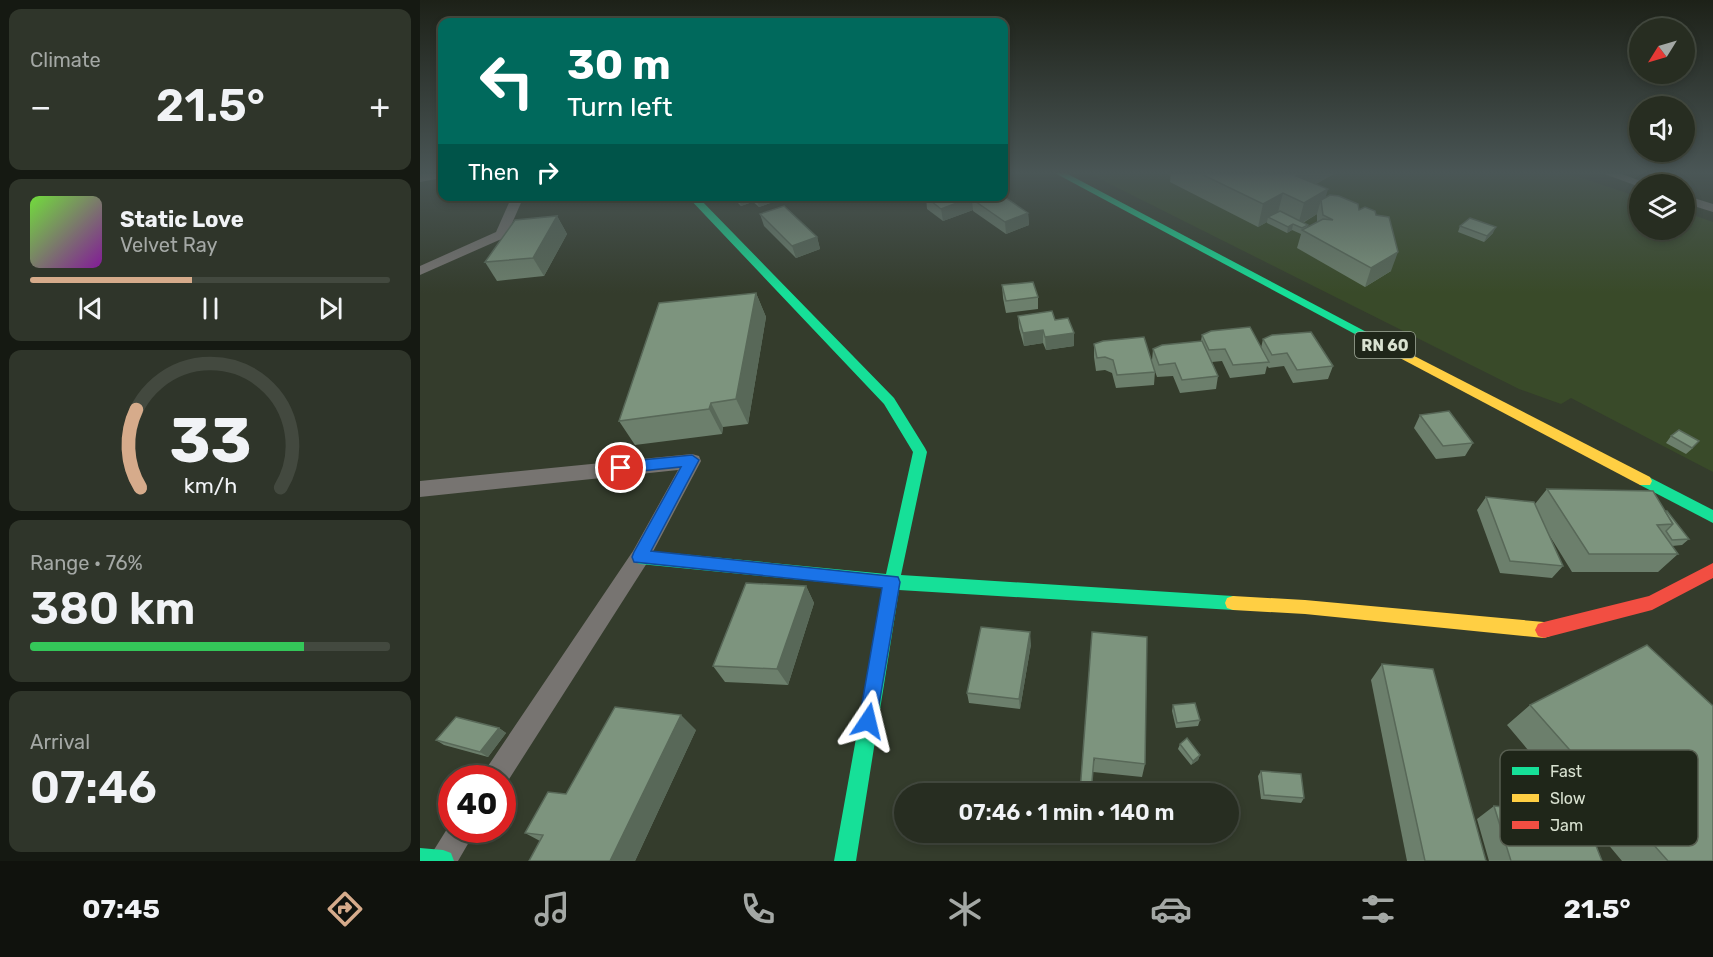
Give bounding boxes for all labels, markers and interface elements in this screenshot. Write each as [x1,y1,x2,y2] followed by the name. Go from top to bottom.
[1629,18,1695,84] north arrow
[1629,18,1695,240] map controls
[567,40,671,90] text: 30 m
[468,42,546,120] icon: left
[30,48,101,72] text: Climate
[156,79,265,132] text: 21.5°
[30,87,51,126] text: −
[369,87,390,126] text: +
[567,91,672,123] text: Turn left
[1629,96,1695,162] button: sound
[531,156,564,189] icon: right
[468,159,519,186] text: Then
[1629,174,1695,240] button: layers
[120,206,244,233] text: Static Love
[120,233,218,257] text: Velvet Ray
[74,292,107,325] icon: previous
[194,292,227,325] icon: pause
[314,292,347,325] icon: next
[1355,332,1415,358] road number: RN 60
[169,404,251,478] text: 33
[595,442,646,493] pin
[604,451,637,484] icon: arrive
[183,473,237,498] text: km/h
[30,551,143,575] text: Range · 76%
[30,582,195,635] text: 380 km
[836,689,900,753] position arrow
[30,730,90,754] text: Arrival
[1500,750,1698,846] legend
[30,761,157,814] text: 07:46
[1550,762,1582,781] text: Fast
[438,765,516,843] speed limit sign: 40
[1550,789,1586,808] text: Slow
[959,799,1175,826] text: 07:46 · 1 min · 140 m
[1550,816,1583,835] text: Jam
[324,888,366,930] icon: directions
[531,888,573,930] icon: music
[737,888,779,930] icon: phone
[944,888,986,930] icon: climate
[1150,888,1192,930] icon: car
[1357,888,1399,930] icon: filters
[82,893,160,925] text: 07:45
[1563,893,1631,925] text: 21.5°

